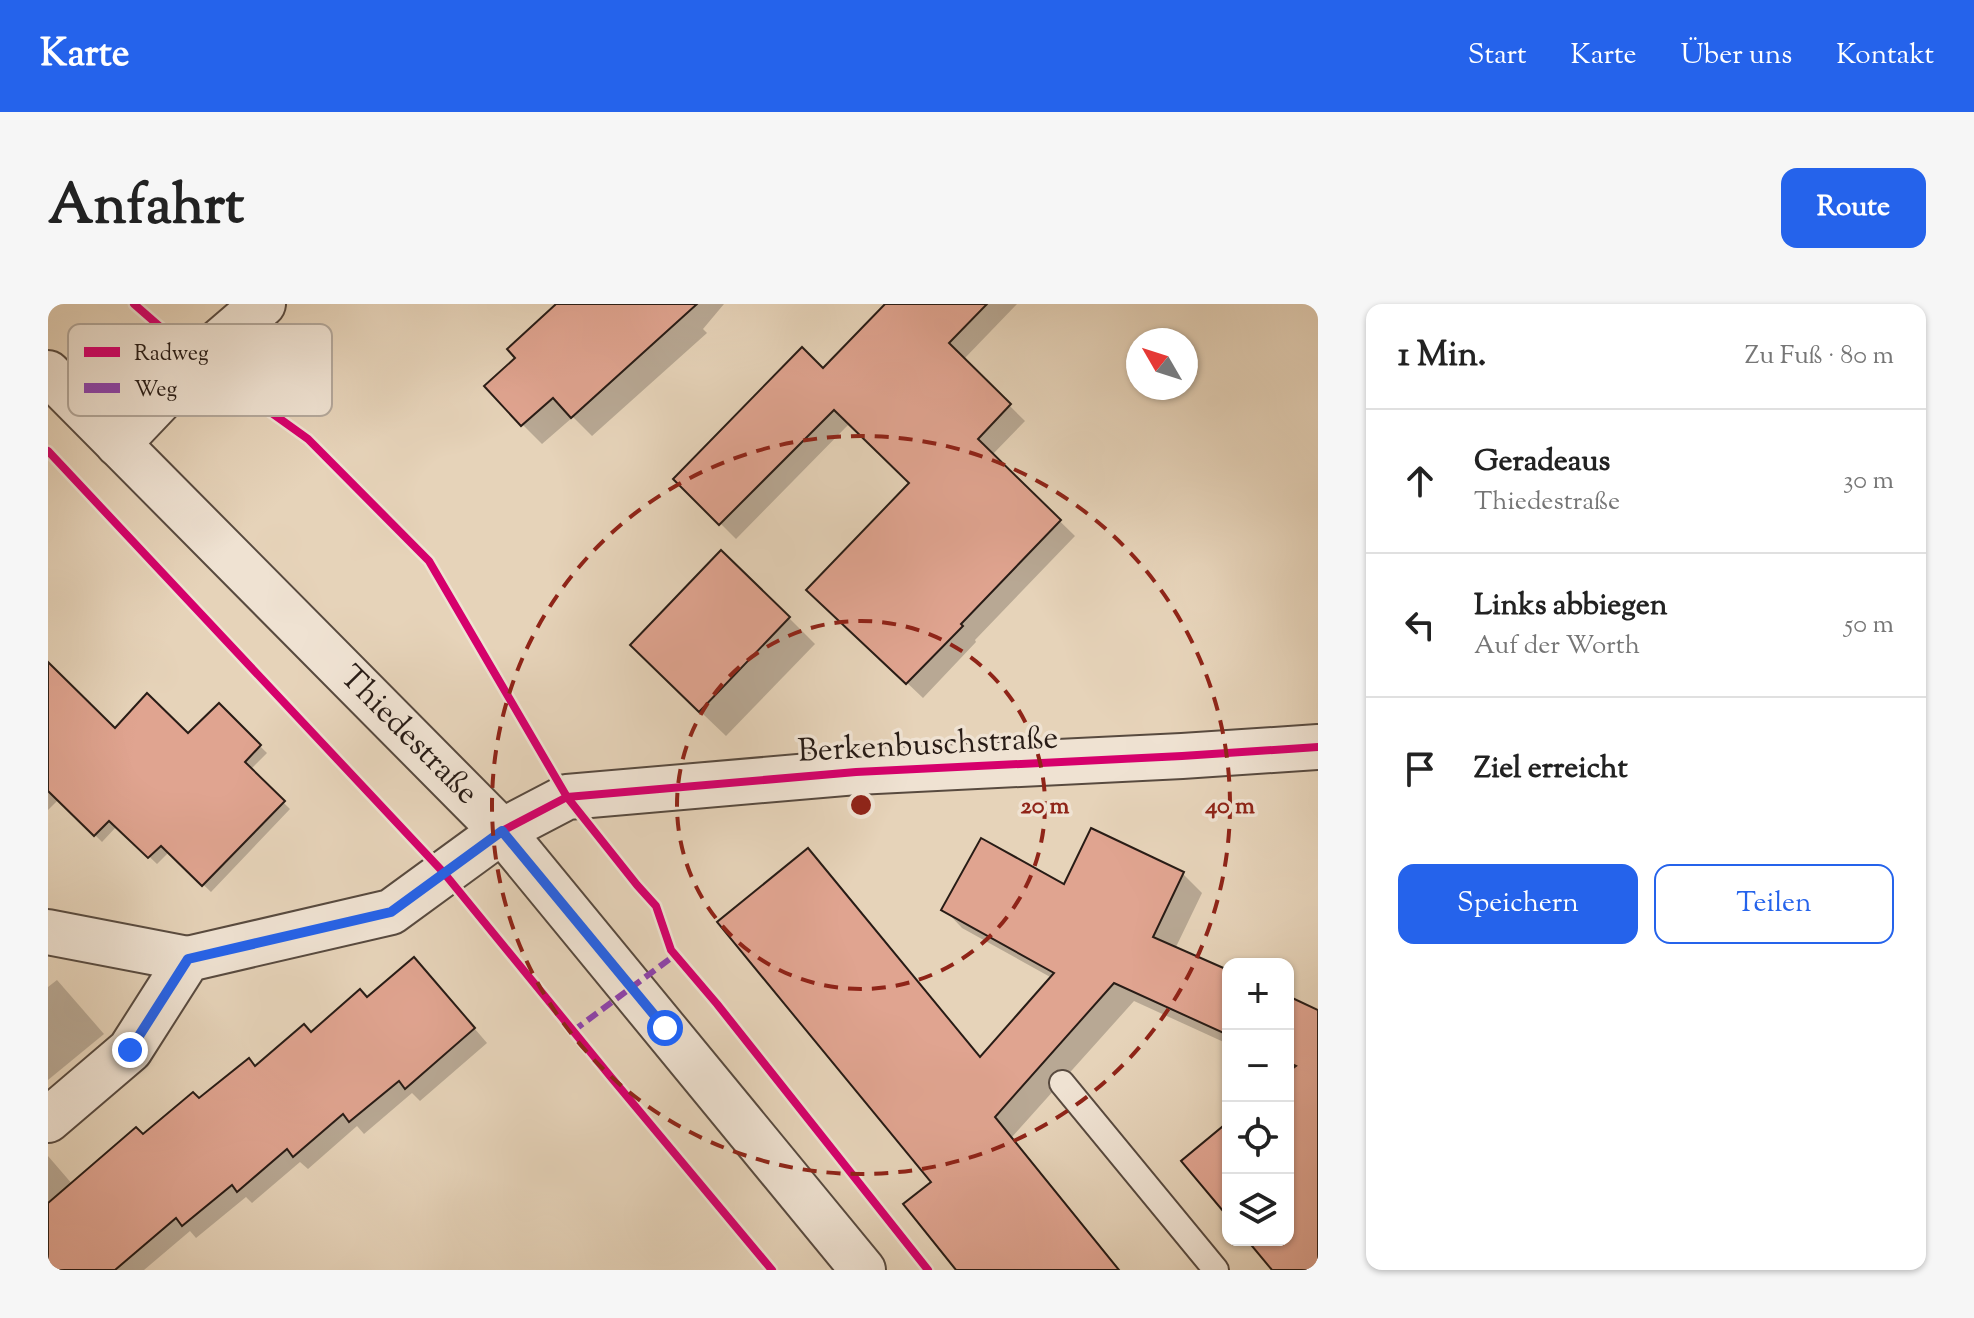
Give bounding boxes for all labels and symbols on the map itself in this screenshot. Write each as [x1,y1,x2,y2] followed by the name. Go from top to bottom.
[68,324,332,416] legend
[1126,328,1198,400] north arrow
[134,339,209,371] text: Radweg
[134,375,178,407] text: Weg
[328,656,488,816] street label: Thiedestraße
[797,716,1059,776] street label: Berkenbuschstraße
[1021,790,1070,824] text: 20 m
[1204,790,1255,824] text: 40 m
[847,791,875,819] centre of rings
[647,1010,683,1046] route start
[112,1032,148,1068] route end

